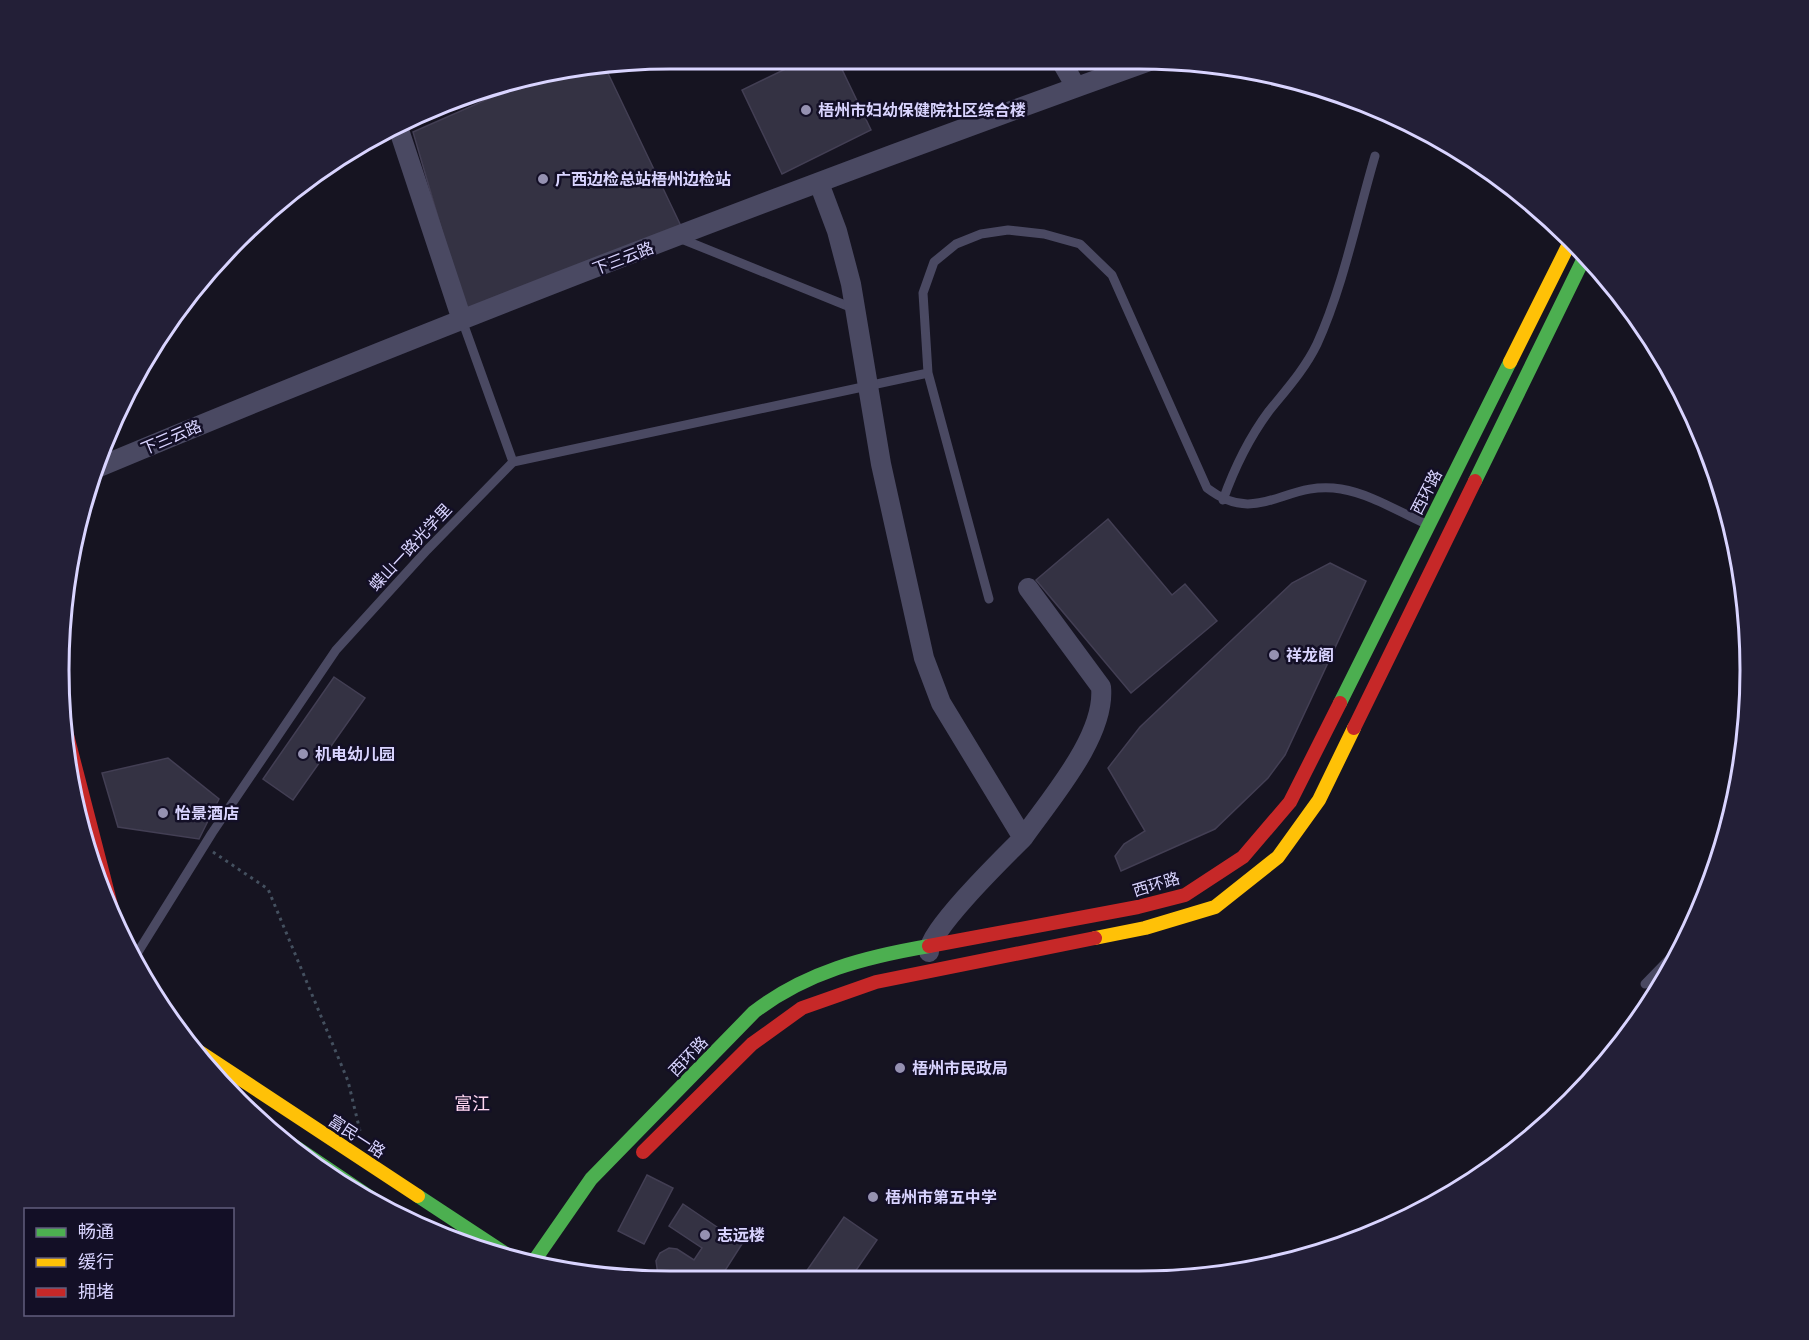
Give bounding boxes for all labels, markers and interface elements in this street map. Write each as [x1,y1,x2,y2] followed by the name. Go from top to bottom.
[818,101,1026,120] place label: 梧州市妇幼保健院社区综合楼
[799,103,813,117] marker: 梧州市妇幼保健院社区综合楼
[555,170,731,189] place label: 广西边检总站梧州边检站
[536,172,550,186] marker: 广西边检总站梧州边检站
[590,238,656,279] street label: 下三云路
[138,416,204,459] street label: 下三云路
[1407,467,1446,518] street label: 西环路
[365,500,456,595] street label: 蝶山一路光学里
[1286,646,1334,665] place label: 祥龙阁
[1267,648,1281,662] marker: 祥龙阁
[315,745,395,764] place label: 机电幼儿园
[296,747,310,761] marker: 机电幼儿园
[175,804,239,823] place label: 怡景酒店
[156,806,170,820] marker: 怡景酒店
[1130,868,1182,901] street label: 西环路
[665,1032,712,1080] street label: 西环路
[912,1059,1008,1078] place label: 梧州市民政局
[893,1061,907,1075] marker: 梧州市民政局
[454,1093,490,1114] district label: 富江
[325,1111,389,1162] street label: 富民一路
[885,1188,997,1207] place label: 梧州市第五中学
[866,1190,880,1204] marker: 梧州市第五中学
[24,1208,234,1316] legend
[78,1221,114,1242] text: 畅通
[717,1226,765,1245] place label: 志远楼
[698,1228,712,1242] marker: 志远楼
[78,1251,114,1272] text: 缓行
[78,1281,114,1302] text: 拥堵

